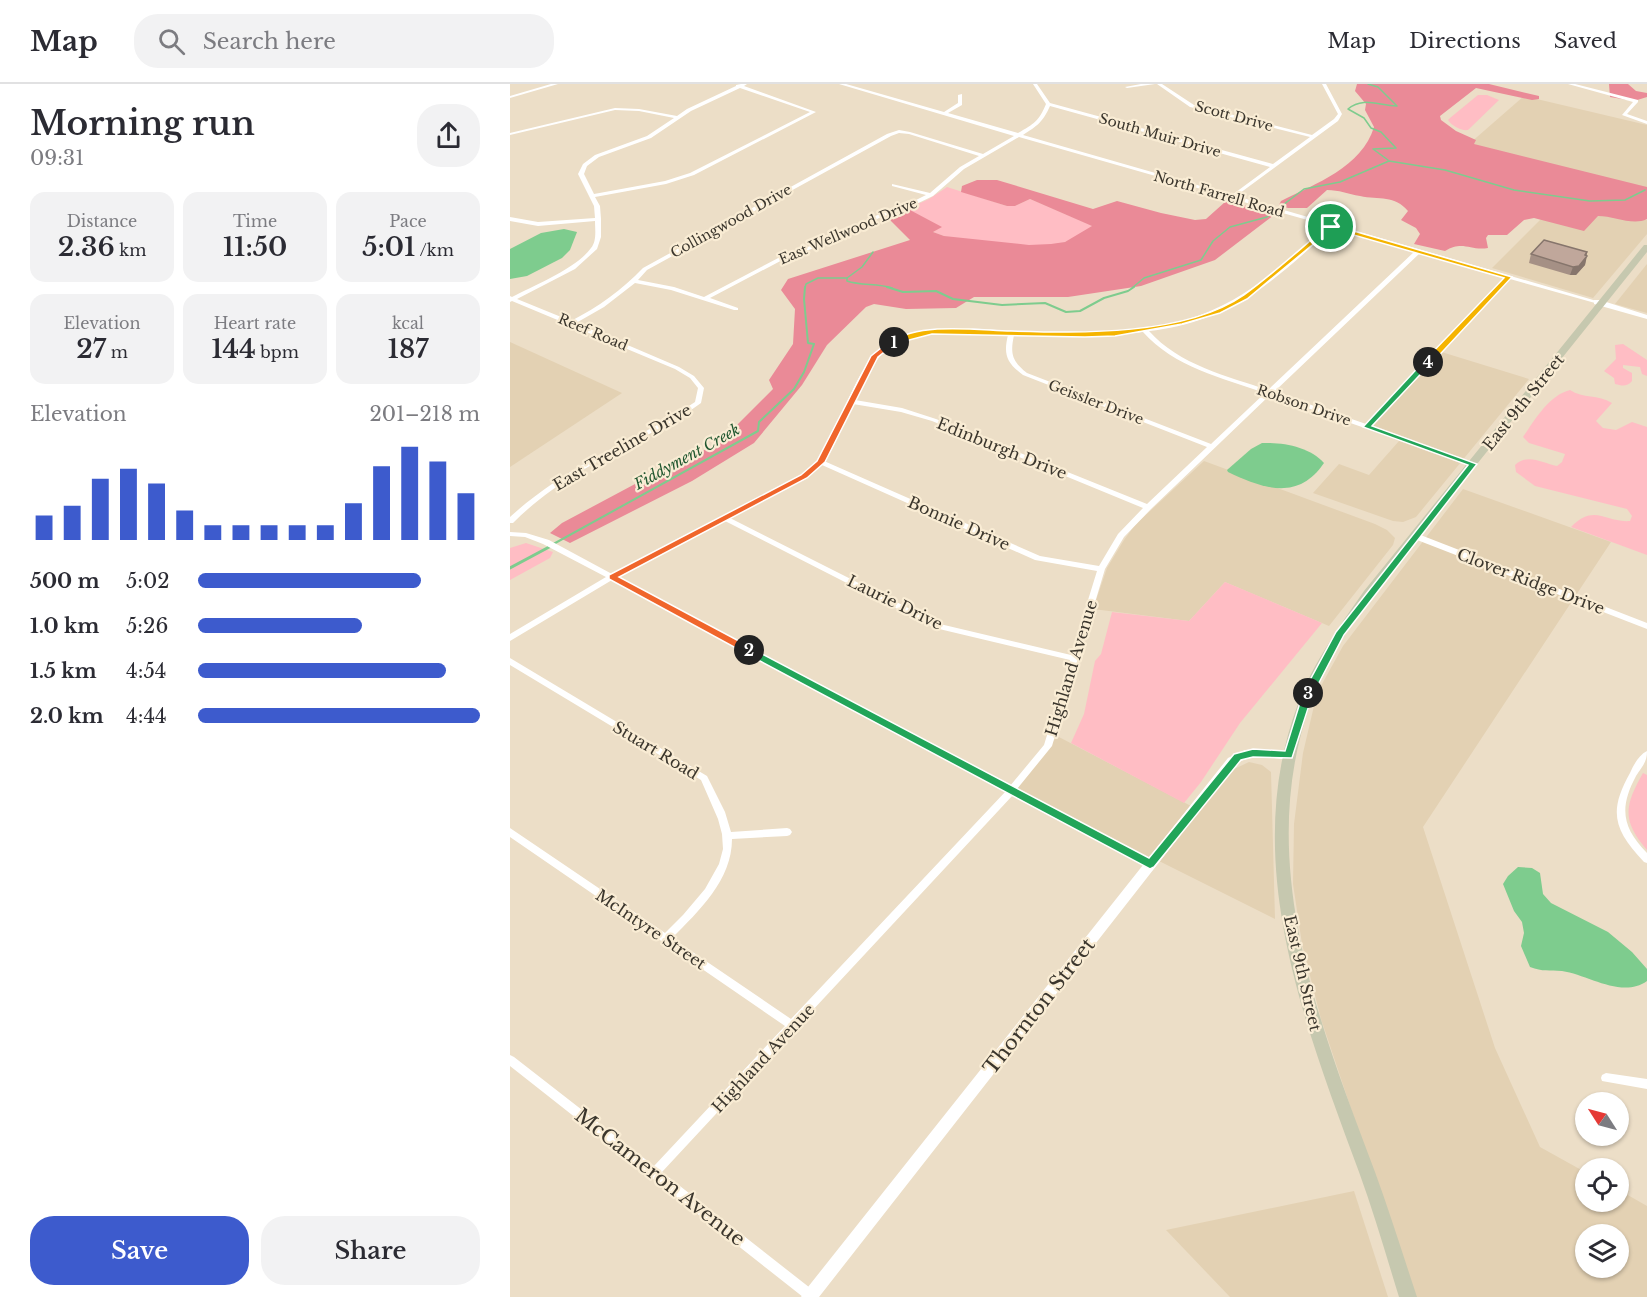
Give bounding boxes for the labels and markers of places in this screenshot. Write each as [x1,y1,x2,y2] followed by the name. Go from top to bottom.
[1305,201,1356,252] pin
[879,327,909,357] pin: 1
[1413,347,1443,377] pin: 4
[734,635,764,665] pin: 2
[1293,678,1323,708] pin: 3

